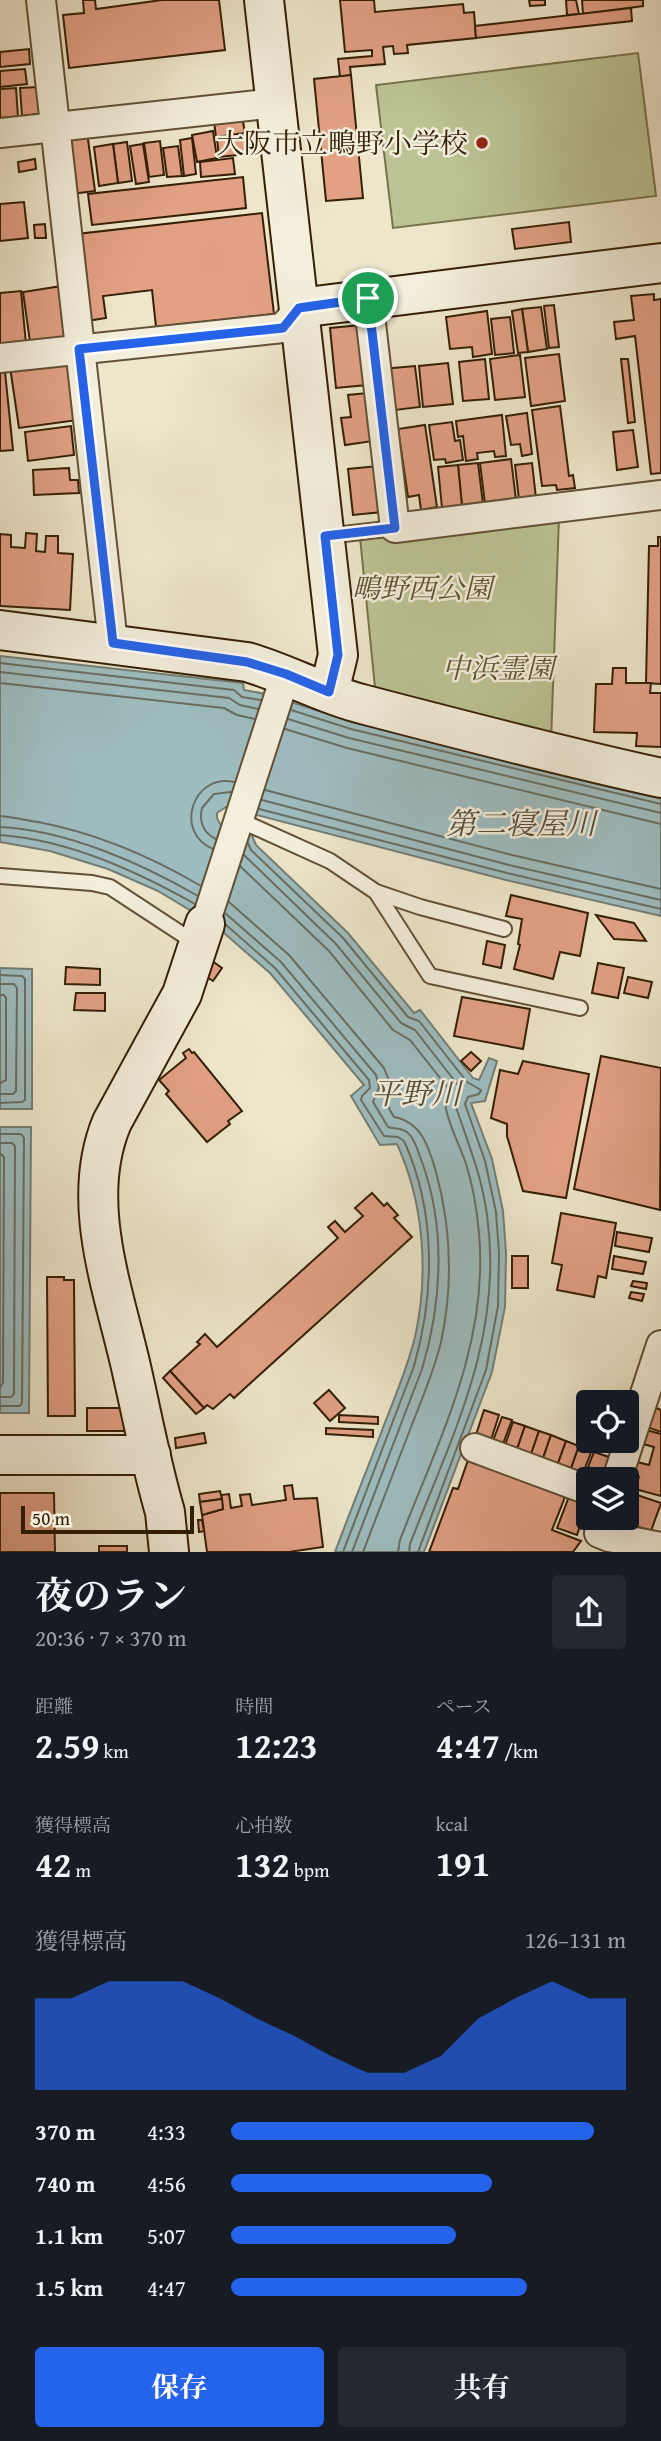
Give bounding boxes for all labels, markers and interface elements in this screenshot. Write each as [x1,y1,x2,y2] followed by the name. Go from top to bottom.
[216,122,468,163] place label: 大阪市立鴫野小学校
[474,135,490,151] marker: 大阪市立鴫野小学校
[338,268,398,328] pin
[349,279,387,317] icon: arrive
[352,567,496,608] park label: 鴫野西公園
[442,647,558,688] park label: 中浜霊園
[446,801,599,845] water label: 第二寝屋川
[371,1071,464,1115] water label: 平野川
[576,1390,639,1530] map controls
[576,1390,639,1453] button: locate
[576,1467,639,1530] button: layers
[21,1503,194,1535] scale bar
[32,1504,70,1532] text: 50 m
[35,1567,187,1623] text: 夜のラン
[552,1575,626,1649] button: share
[35,1621,187,1654] text: 20:36 · 7 × 370 m
[35,1692,73,1720] text: 距離
[235,1692,273,1720] text: 時間
[436,1692,492,1720] text: ペース
[35,1720,99,1771] text: 2.59
[235,1720,318,1771] text: 12:23
[436,1720,500,1771] text: 4:47
[99,1737,129,1765] text: km
[500,1737,538,1765] text: /km
[436,1810,468,1838] text: kcal
[35,1811,111,1839] text: 獲得標高
[235,1811,292,1839] text: 心拍数
[436,1838,490,1889] text: 191
[35,1839,71,1890] text: 42
[235,1839,290,1890] text: 132
[71,1856,91,1884] text: m
[290,1856,330,1884] text: bpm
[525,1923,626,1956] text: 126–131 m
[35,1924,127,1957] text: 獲得標高
[35,2115,96,2148] text: 370 m
[147,2115,186,2148] text: 4:33
[35,2167,96,2200] text: 740 m
[147,2167,186,2200] text: 4:56
[35,2219,103,2252] text: 1.1 km
[147,2219,186,2252] text: 5:07
[35,2271,103,2304] text: 1.5 km
[147,2271,186,2304] text: 4:47
[35,2347,324,2427] button: 保存
[338,2347,626,2427] button: 共有

